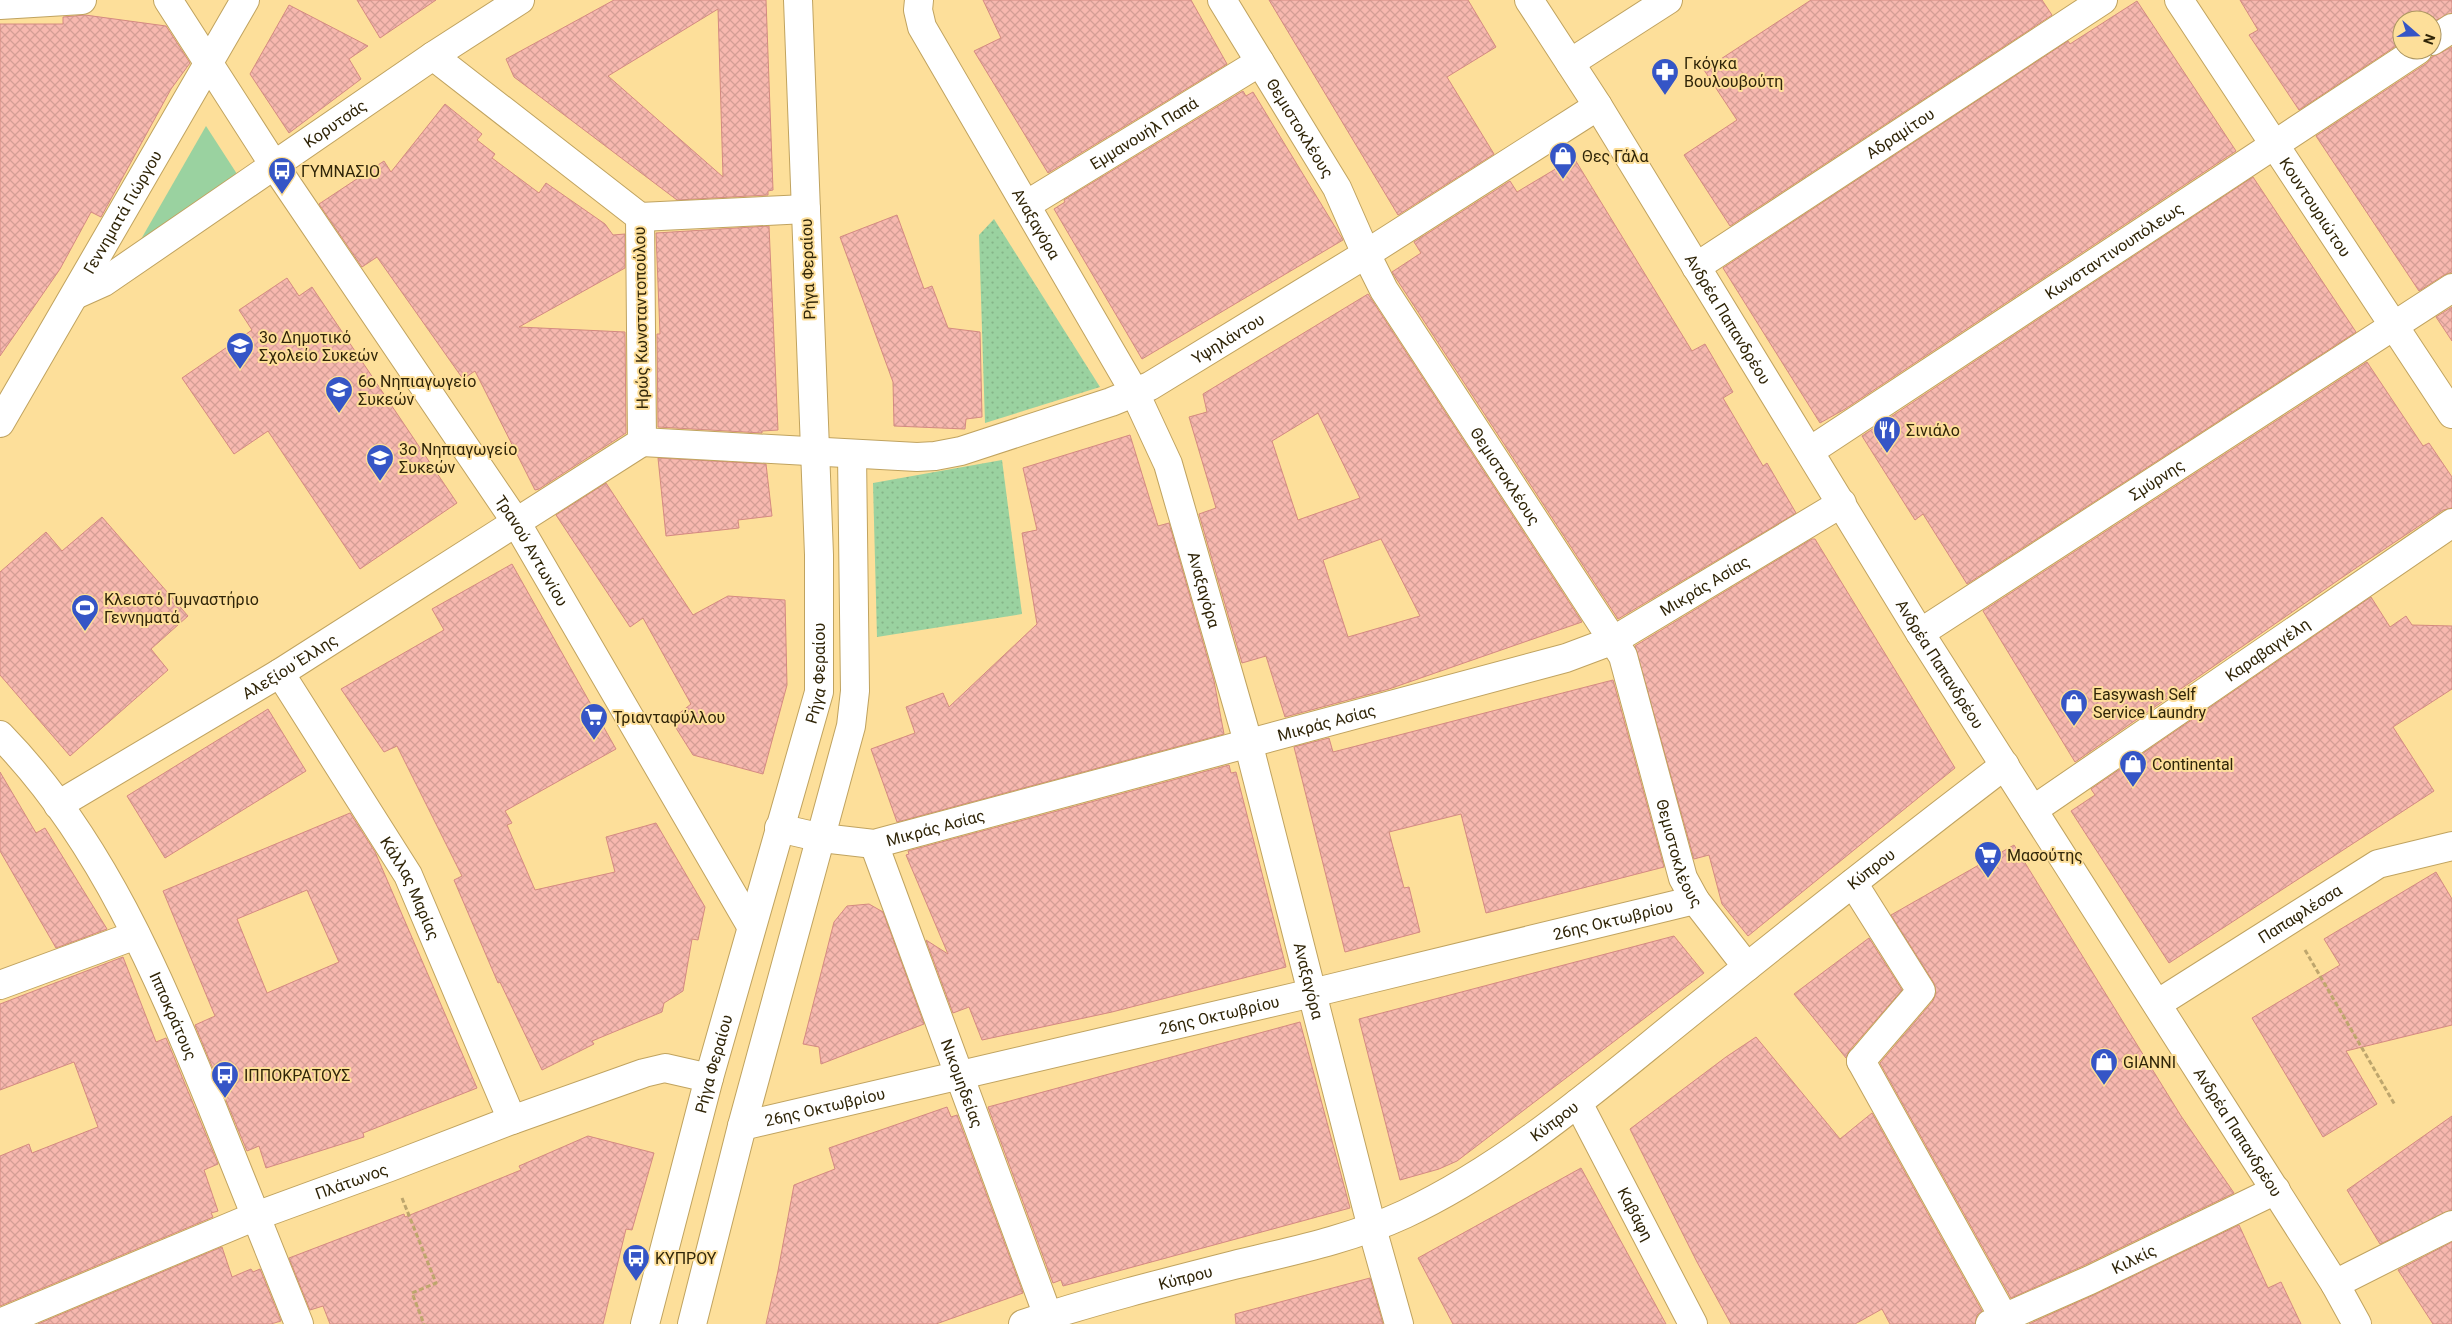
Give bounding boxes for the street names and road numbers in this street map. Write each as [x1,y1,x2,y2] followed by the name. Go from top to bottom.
[1263,75,1338,181] street label: Θεμιστοκλέους
[1086,93,1201,173] street label: Εμμανουήλ Παπά
[300,95,370,151] street label: Κορυτσάς
[1862,104,1938,162] street label: Αδραμίτου
[79,147,165,277] street label: Γεννηματά Γιώργου
[2276,154,2355,260] street label: Κουντουριώτου
[1008,185,1064,262] street label: Αναξαγόρα
[2041,198,2187,303] street label: Κωνσταντινουπόλεως
[797,218,819,320] street label: Ρήγα Φεραίου
[630,227,652,409] street label: Ηρώς Κωνσταντοπούλου
[1681,250,1775,387] street label: Ανδρέα Παπανδρέου
[1188,309,1267,368] street label: Υψηλάντου
[1467,424,1544,529] street label: Θεμιστοκλέους
[2126,455,2188,504] street label: Σμύρνης
[491,491,572,609] street label: Τρανού Αντωνίου
[1184,549,1224,630] street label: Αναξαγόρα
[1656,551,1753,620] street label: Μικράς Ασίας
[1892,596,1988,732] street label: Ανδρέα Παπανδρέου
[2221,614,2313,685] street label: Καραβαγγέλη
[801,623,829,726] street label: Ρήγα Φεραίου
[239,630,341,703] street label: Αλεξίου Έλλης
[1275,700,1378,745] street label: Μικράς Ασίας
[1653,797,1707,911] street label: Θεμιστοκλέους
[884,805,987,850] street label: Μικράς Ασίας
[377,833,444,943] street label: Κάλλας Μαρίας
[1843,844,1898,893] street label: Κύπρου
[2255,880,2345,947] street label: Παπαφλέσσα
[1551,896,1675,944] street label: 26ης Οκτωβρίου
[1290,940,1328,1021] street label: Αναξαγόρα
[146,969,201,1063] street label: Ιπποκράτους
[1157,991,1281,1038] street label: 26ης Οκτωβρίου
[691,1012,736,1115] street label: Ρήγα Φεραίου
[937,1036,987,1130] street label: Νικομηδείας
[2190,1064,2286,1200] street label: Ανδρέα Παπανδρέου
[763,1083,887,1130] street label: 26ης Οκτωβρίου
[1526,1097,1582,1145] street label: Κύπρου
[312,1159,390,1203] street label: Πλάτωνος
[1614,1184,1657,1244] street label: Καβάφη
[2109,1240,2159,1278] street label: Κιλκίς
[1156,1261,1214,1294] street label: Κύπρου

